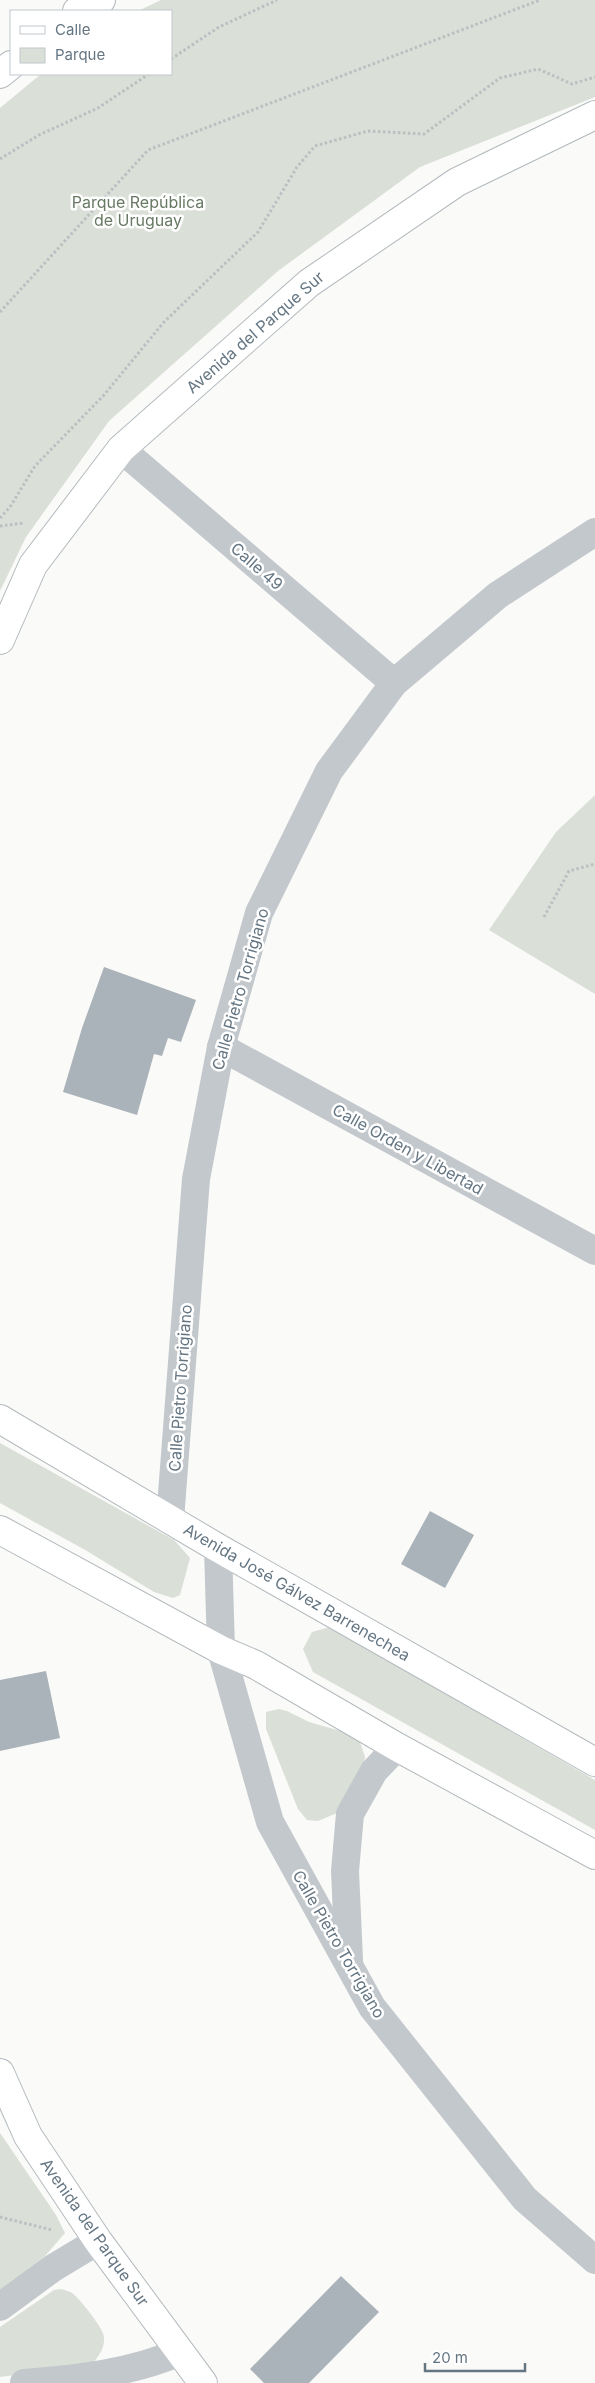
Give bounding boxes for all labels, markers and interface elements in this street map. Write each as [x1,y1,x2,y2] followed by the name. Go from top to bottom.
[10,10,172,75] legend
[55,20,90,39] text: Calle
[55,45,105,64] text: Parque
[72,192,204,230] park label: Parque República de Uruguay
[182,267,328,397] street label: Avenida del Parque Sur
[227,538,287,594] street label: Calle 49
[207,906,273,1072] street label: Calle Pietro Torrigiano
[329,1099,487,1199] street label: Calle Orden y Libertad
[164,1304,196,1472] street label: Calle Pietro Torrigiano
[180,1519,414,1665] street label: Avenida José Gálvez Barrenechea
[288,1866,390,2022] street label: Calle Pietro Torrigiano
[36,2154,154,2310] street label: Avenida del Parque Sur
[425,2340,525,2372] scale bar
[432,2348,468,2367] text: 20 m

